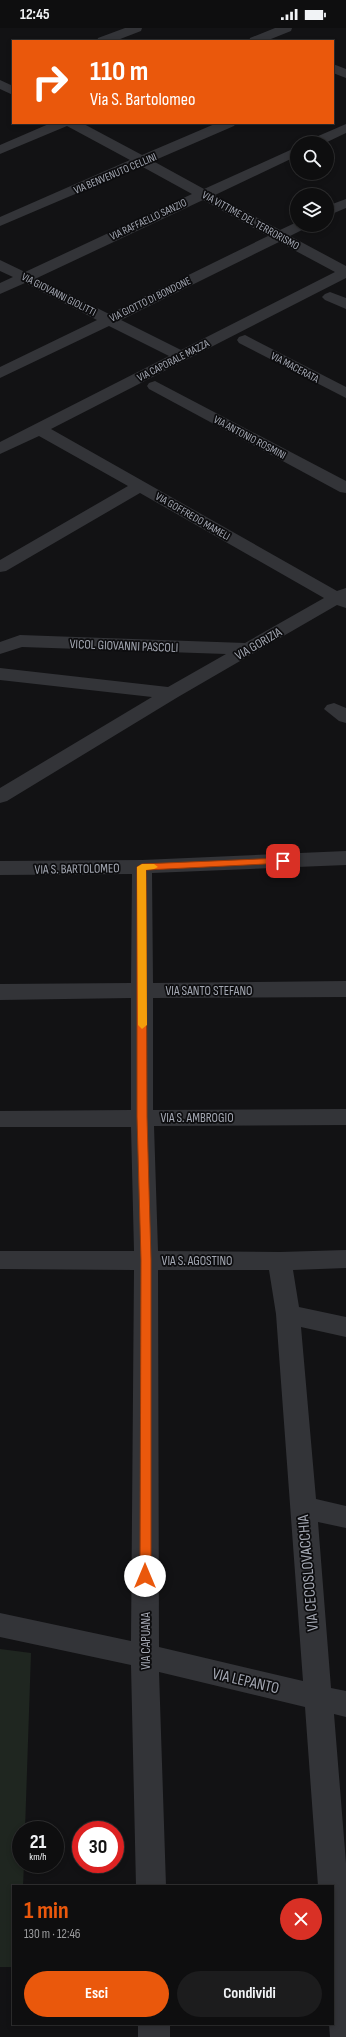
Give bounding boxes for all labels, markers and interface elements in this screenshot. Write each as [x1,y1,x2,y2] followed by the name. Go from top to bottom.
[20,5,50,24] text: 12:45
[90,55,148,88] text: 110 m
[24,56,76,108] icon: right
[90,89,195,110] text: Via S. Bartolomeo
[290,136,334,232] map controls
[290,136,334,180] button: search
[72,150,159,197] street label: VIA BENVENUTO CELLINI
[200,188,302,253] street label: VIA VITTIME DEL TERRORISMO
[290,188,334,232] button: layers
[108,196,189,243] street label: VIA RAFFAELLO SANZIO
[19,270,98,319] street label: VIA GIOVANNI GIOLITTI
[107,274,193,325] street label: VIA GIOTTO DI BONDONE
[135,337,212,384] street label: VIA CAPORALE MAZZA
[268,349,321,386] street label: VIA MACERATA
[211,413,288,462] street label: VIA ANTONIO ROSMINI
[153,490,232,543] street label: VIA GOFFREDO MAMELI
[232,624,285,664] street label: VIA GORIZIA
[69,636,179,656] street label: VICOL GIOVANNI PASCOLI
[266,844,300,878] pin
[272,850,294,872] icon: arrive
[34,860,120,878] street label: VIA S. BARTOLOMEO
[166,983,252,999] street label: VIA SANTO STEFANO
[160,1110,234,1126] street label: VIA S. AMBROGIO
[162,1253,232,1269] street label: VIA S. AGOSTINO
[294,1514,323,1632] street label: VIA CECOSLOVACCHIA
[124,1555,166,1597] position arrow
[138,1612,154,1670] street label: VIA CAPUANA
[210,1665,281,1698] street label: VIA LEPANTO
[72,1821,124,1873] speed limit sign: 30
[30,1830,46,1854] text: 21
[29,1851,47,1863] text: km/h
[24,1896,69,1925] text: 1 min
[280,1898,322,1940] button: close
[24,1926,81,1942] text: 130 m · 12:46
[24,1971,169,2017] button: Esci
[177,1971,322,2017] button: Condividi

